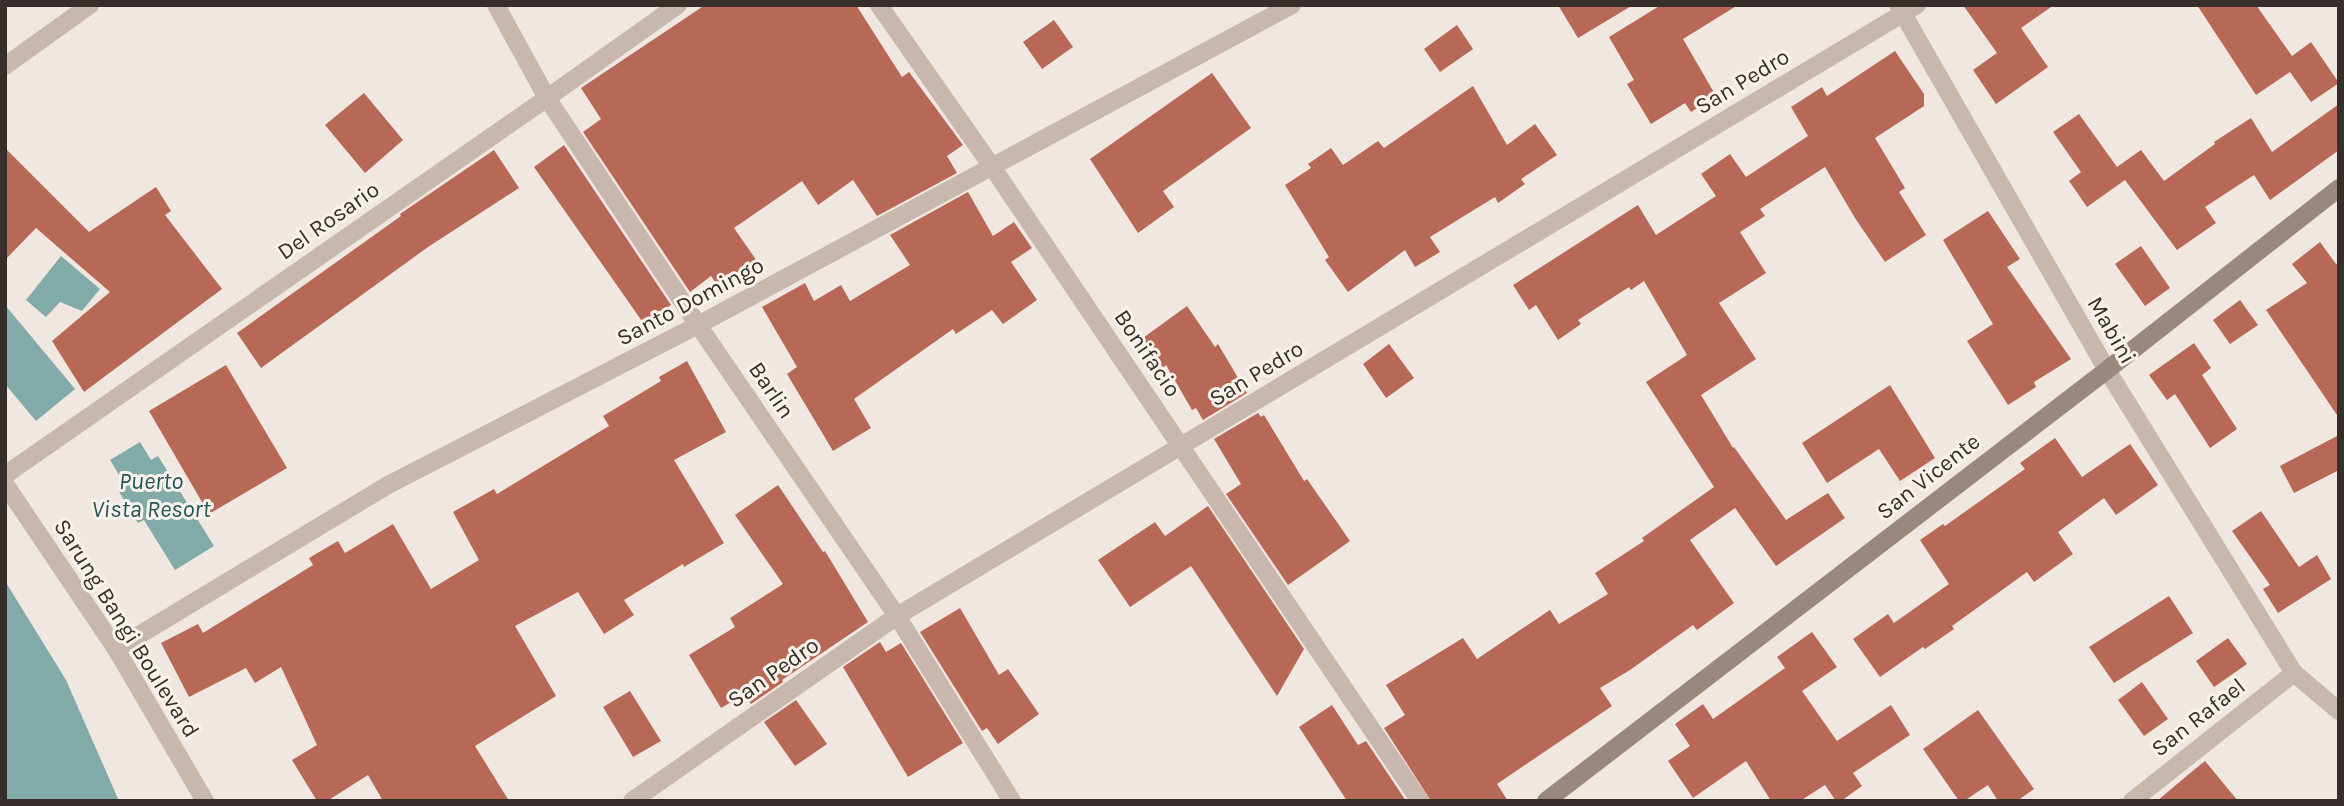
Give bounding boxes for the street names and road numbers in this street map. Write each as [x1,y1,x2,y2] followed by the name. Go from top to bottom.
[1690,43,1794,120] street label: San Pedro
[272,175,384,265] street label: Del Rosario
[612,251,768,352] street label: Santo Domingo
[2082,292,2142,369] street label: Mabini
[1109,305,1187,402] street label: Bonifacio
[1204,335,1308,412] street label: San Pedro
[743,357,800,424] street label: Barlin
[1871,428,1985,525] street label: San Vicente
[48,514,205,742] street label: Sarung Bangi Boulevard
[723,631,824,714] street label: San Pedro
[2146,672,2251,762] street label: San Rafael

